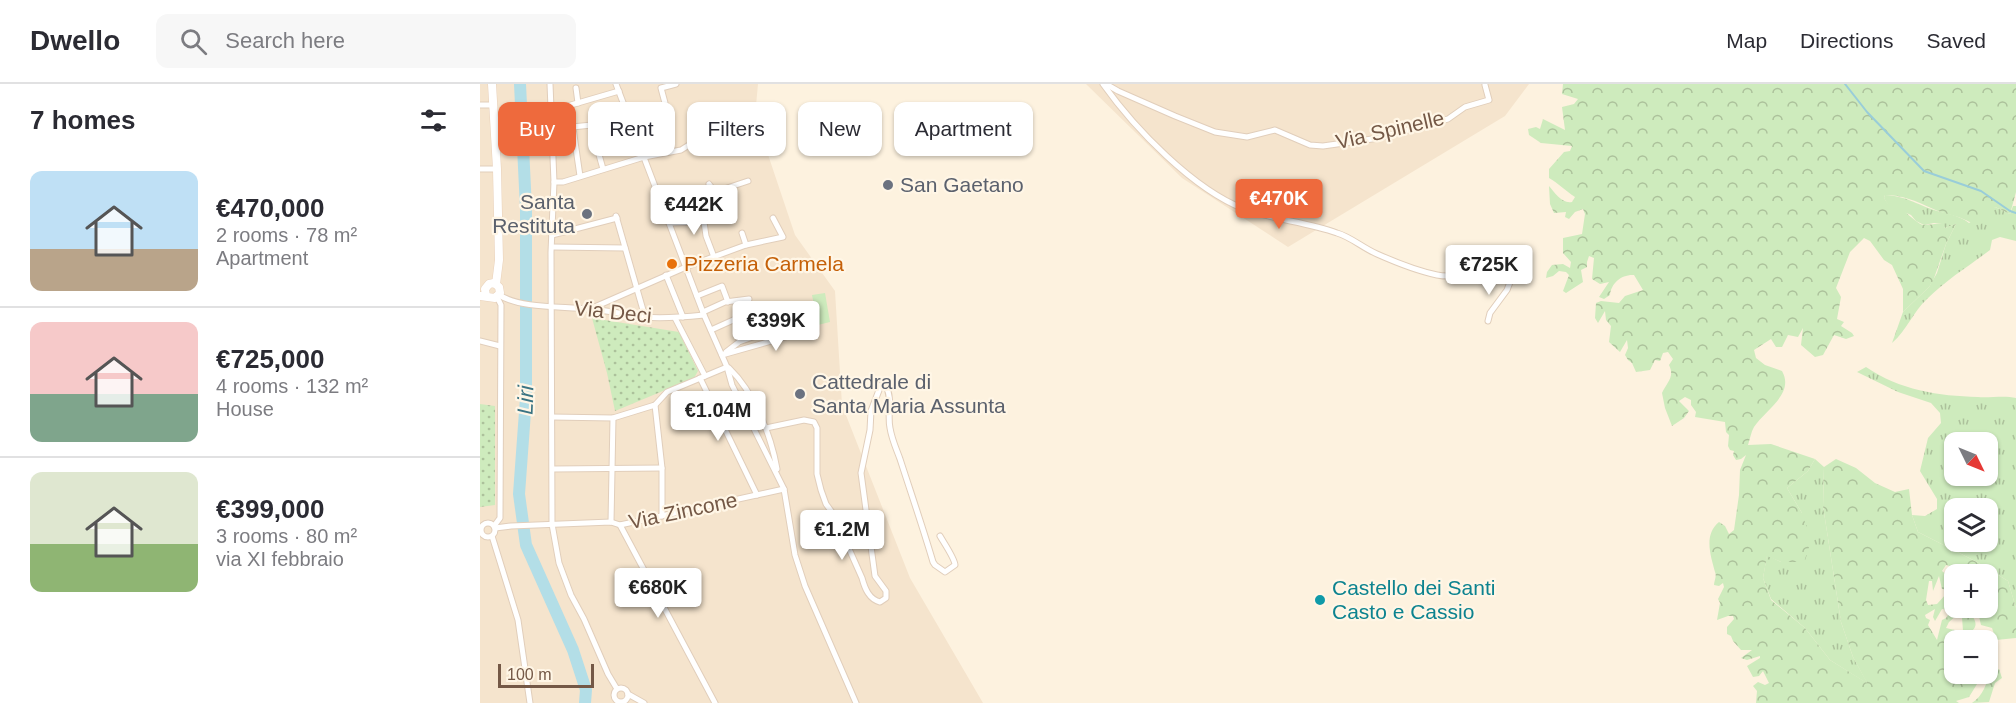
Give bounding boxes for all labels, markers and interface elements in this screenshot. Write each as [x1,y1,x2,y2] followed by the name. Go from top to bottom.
[156,14,576,68] search box
[30,25,120,56] text: Dwello
[177,25,210,58] icon: search
[225,28,345,53] text: Search here
[1726,29,1767,52] text: Map
[1800,29,1893,52] text: Directions
[1926,29,1986,52] text: Saved
[498,102,576,156] chip: Buy
[588,102,675,156] chip: Rent
[687,102,786,156] chip: Filters
[798,102,882,156] chip: New
[894,102,1033,156] chip: Apartment
[417,104,450,137] icon: filters
[30,105,136,135] text: 7 homes
[1333,106,1446,153] street label: Via Spinelle
[900,173,1024,196] place label: San Gaetano
[881,178,895,192] marker: San Gaetano
[1237,179,1321,230] pin: €470K
[652,185,736,236] pin: €442K
[1250,187,1308,209] text: €470K
[492,190,575,237] place label: Santa Restituta
[216,193,324,223] text: €470,000
[665,193,723,215] text: €442K
[78,195,150,267] icon: home
[580,207,594,221] marker: Santa Restituta
[216,224,357,246] text: 2 rooms · 78 m²
[1447,245,1531,296] pin: €725K
[216,247,308,269] text: Apartment
[684,252,844,275] place label: Pizzeria Carmela
[1460,253,1518,275] text: €725K
[665,257,679,271] marker: Pizzeria Carmela
[573,296,653,327] street label: Via Deci
[734,301,818,352] pin: €399K
[747,309,805,331] text: €399K
[216,344,324,374] text: €725,000
[78,346,150,418] icon: home
[812,370,1006,417] place label: Cattedrale di Santa Maria Assunta
[216,375,368,397] text: 4 rooms · 132 m²
[512,384,539,415] water label: Liri
[793,387,807,401] marker: Cattedrale di Santa Maria Assunta
[669,391,767,442] pin: €1.04M
[216,398,274,420] text: House
[685,399,751,421] text: €1.04M
[1944,432,1998,486] north arrow
[1944,432,1998,684] map controls
[626,488,739,533] street label: Via Zincone
[216,494,324,524] text: €399,000
[78,496,150,568] icon: home
[1944,498,1998,552] button: layers
[800,510,884,561] pin: €1.2M
[814,518,870,540] text: €1.2M
[216,525,357,547] text: 3 rooms · 80 m²
[216,548,344,570] text: via XI febbraio
[1944,564,1998,618] button: +
[616,568,700,619] pin: €680K
[629,576,687,598] text: €680K
[1332,576,1495,623] place label: Castello dei Santi Casto e Cassio
[1313,593,1327,607] marker: Castello dei Santi Casto e Cassio
[1944,630,1998,684] button: −
[498,661,594,688] scale bar
[507,666,551,683] text: 100 m

